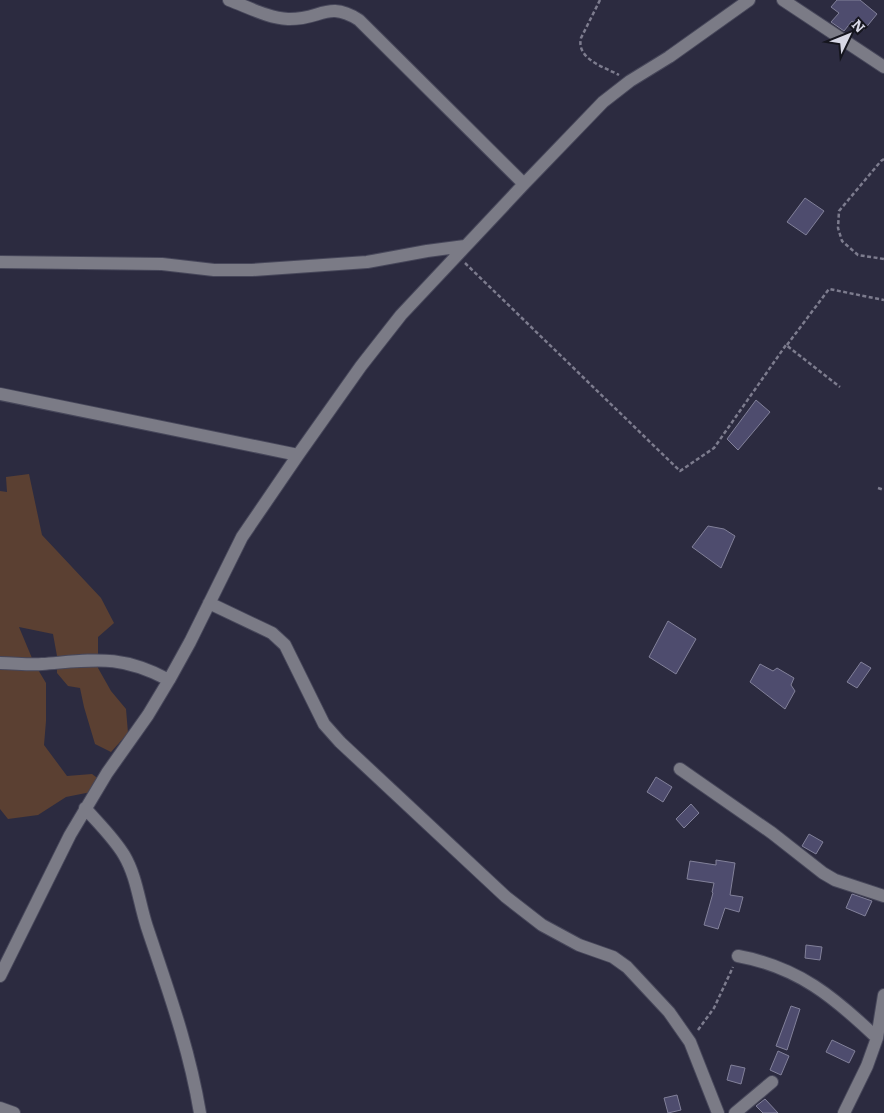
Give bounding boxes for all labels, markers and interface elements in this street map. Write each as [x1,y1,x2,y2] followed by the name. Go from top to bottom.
[824,10,874,60] north arrow
[848,14,871,37] text: N

